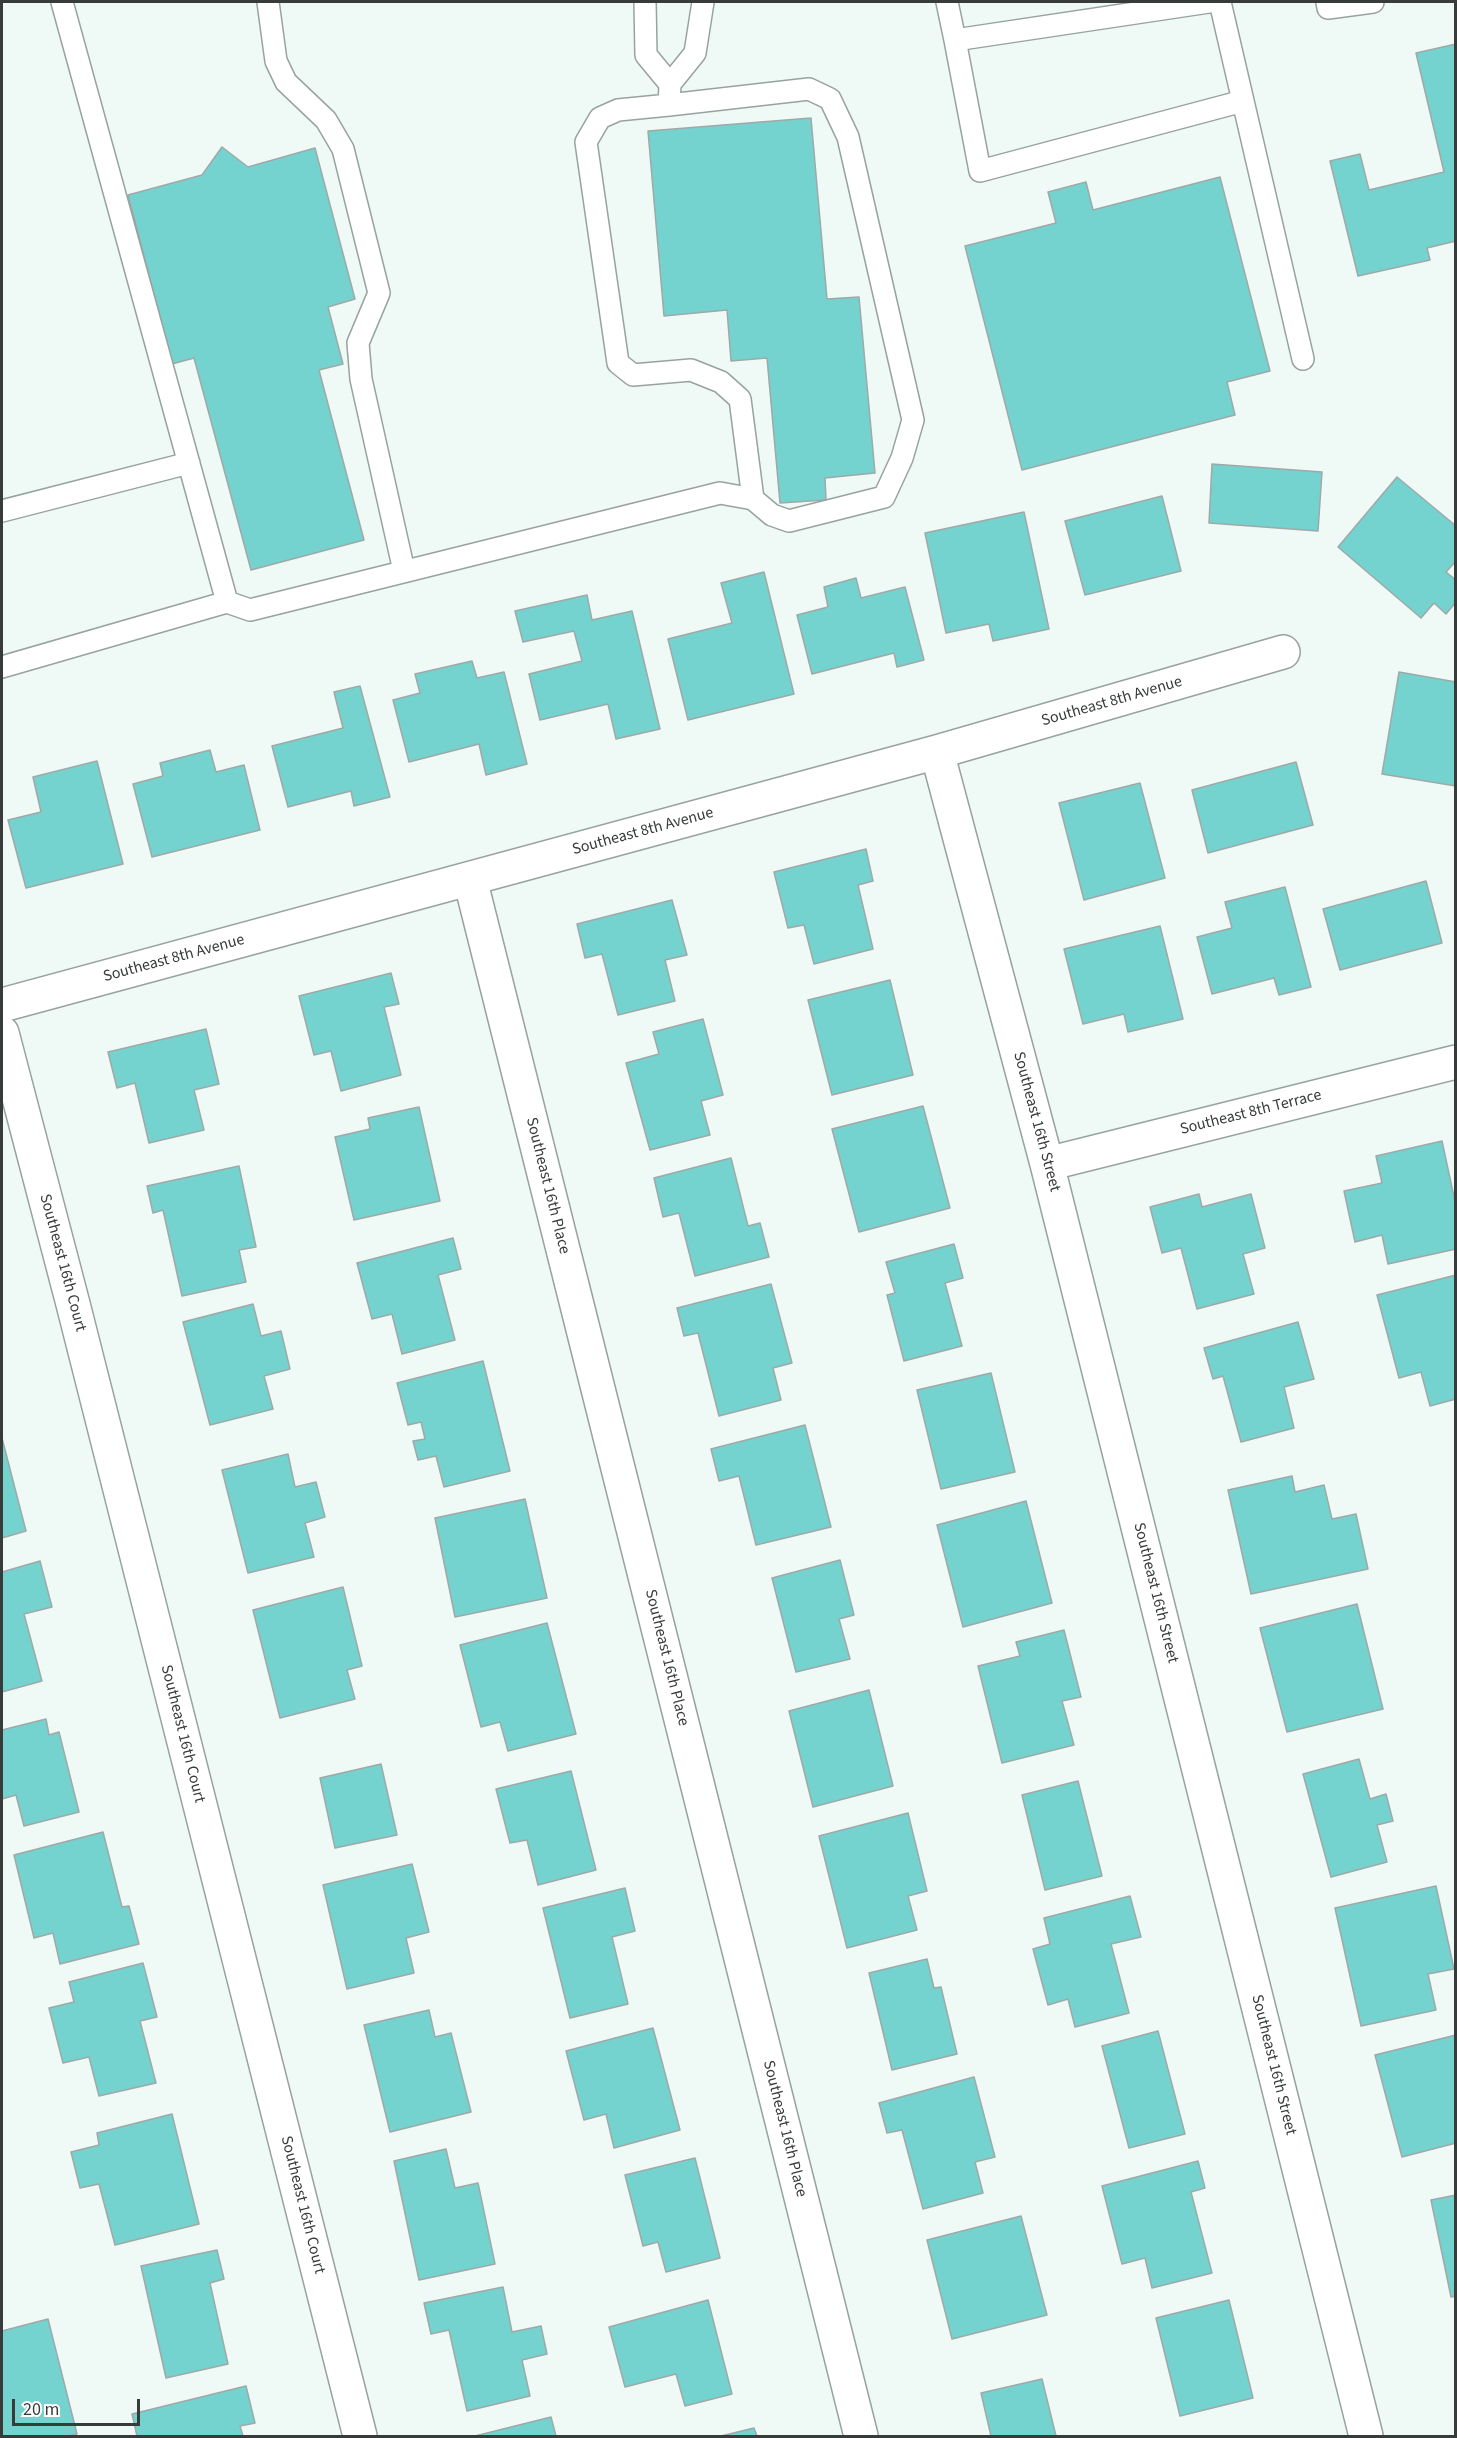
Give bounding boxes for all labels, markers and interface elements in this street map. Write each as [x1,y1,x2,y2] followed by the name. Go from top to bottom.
[1039,673,1185,731] street label: Southeast 8th Avenue
[570,804,716,860] street label: Southeast 8th Avenue
[101,931,247,987] street label: Southeast 8th Avenue
[1008,1050,1064,1194] street label: Southeast 16th Street
[1178,1086,1324,1140] street label: Southeast 8th Terrace
[521,1116,573,1256] street label: Southeast 16th Place
[34,1192,90,1334] street label: Southeast 16th Court
[1128,1521,1182,1665] street label: Southeast 16th Street
[640,1588,692,1728] street label: Southeast 16th Place
[156,1663,208,1805] street label: Southeast 16th Court
[1246,1993,1300,2137] street label: Southeast 16th Street
[758,2059,810,2199] street label: Southeast 16th Place
[276,2134,328,2276] street label: Southeast 16th Court
[15,2387,142,2425] scale bar
[23,2397,59,2422] text: 20 m

